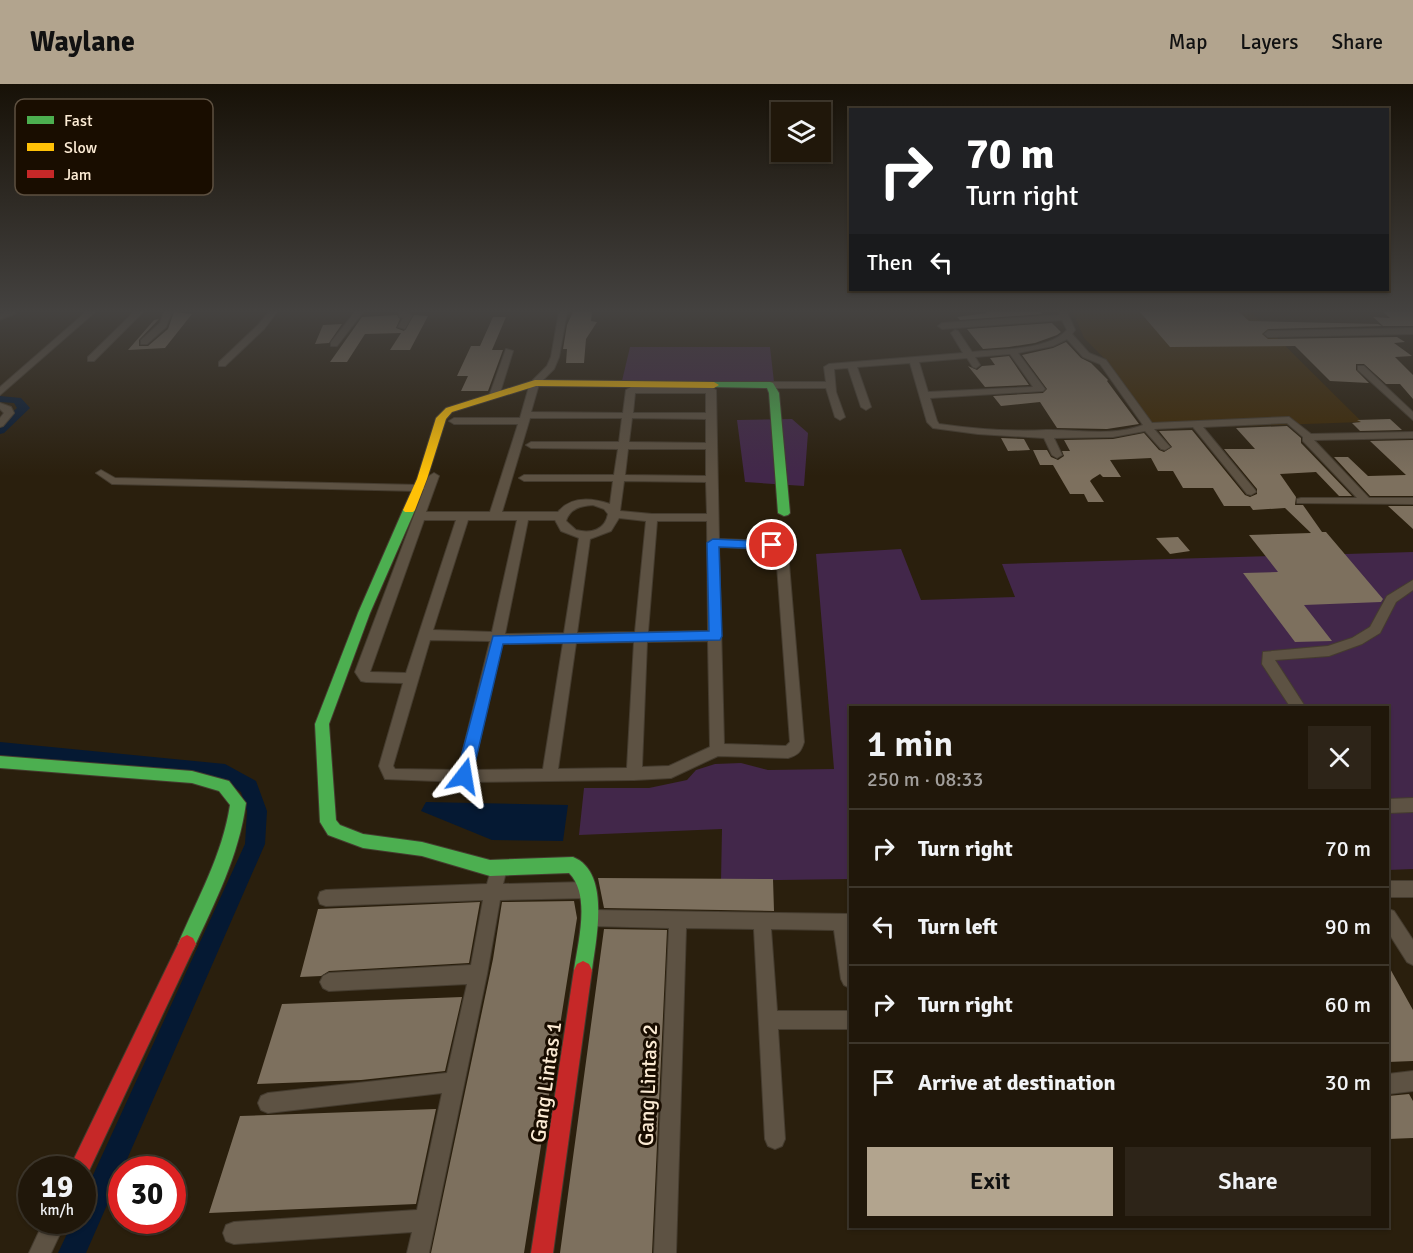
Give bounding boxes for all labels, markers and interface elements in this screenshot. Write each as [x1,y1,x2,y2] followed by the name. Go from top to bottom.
[30,25,135,59] text: Waylane
[1169,29,1207,55] text: Map
[1240,29,1298,55] text: Layers
[1331,29,1383,55] text: Share
[15,99,213,195] legend
[771,102,831,162] map controls
[771,102,831,162] button: layers
[64,111,93,131] text: Fast
[966,129,1055,180] text: 70 m
[867,132,945,210] icon: right
[64,138,98,158] text: Slow
[64,165,92,185] text: Jam
[966,180,1079,213] text: Turn right
[925,246,958,279] icon: left
[867,249,913,276] text: Then
[746,519,797,570] pin
[755,528,788,561] icon: arrive
[867,722,953,767] text: 1 min
[1308,726,1371,789] button: close
[432,744,496,808] position arrow
[867,767,983,792] text: 250 m · 08:33
[867,832,900,865] icon: right
[918,835,1013,862] text: Turn right
[1325,835,1371,862] text: 70 m
[867,910,900,943] icon: left
[918,913,998,940] text: Turn left
[1325,913,1371,940] text: 90 m
[867,988,900,1021] icon: right
[918,991,1013,1018] text: Turn right
[1325,991,1371,1018] text: 60 m
[525,1020,567,1144] street label: Gang Lintas 1
[633,1023,663,1147] street label: Gang Lintas 2
[867,1066,900,1099] icon: arrive
[918,1069,1115,1096] text: Arrive at destination
[1325,1069,1371,1096] text: 30 m
[867,1147,1113,1216] button: Exit
[1125,1147,1371,1216] button: Share
[108,1156,186,1234] speed limit sign: 30
[41,1169,73,1206] text: 19
[40,1201,74,1219] text: km/h

